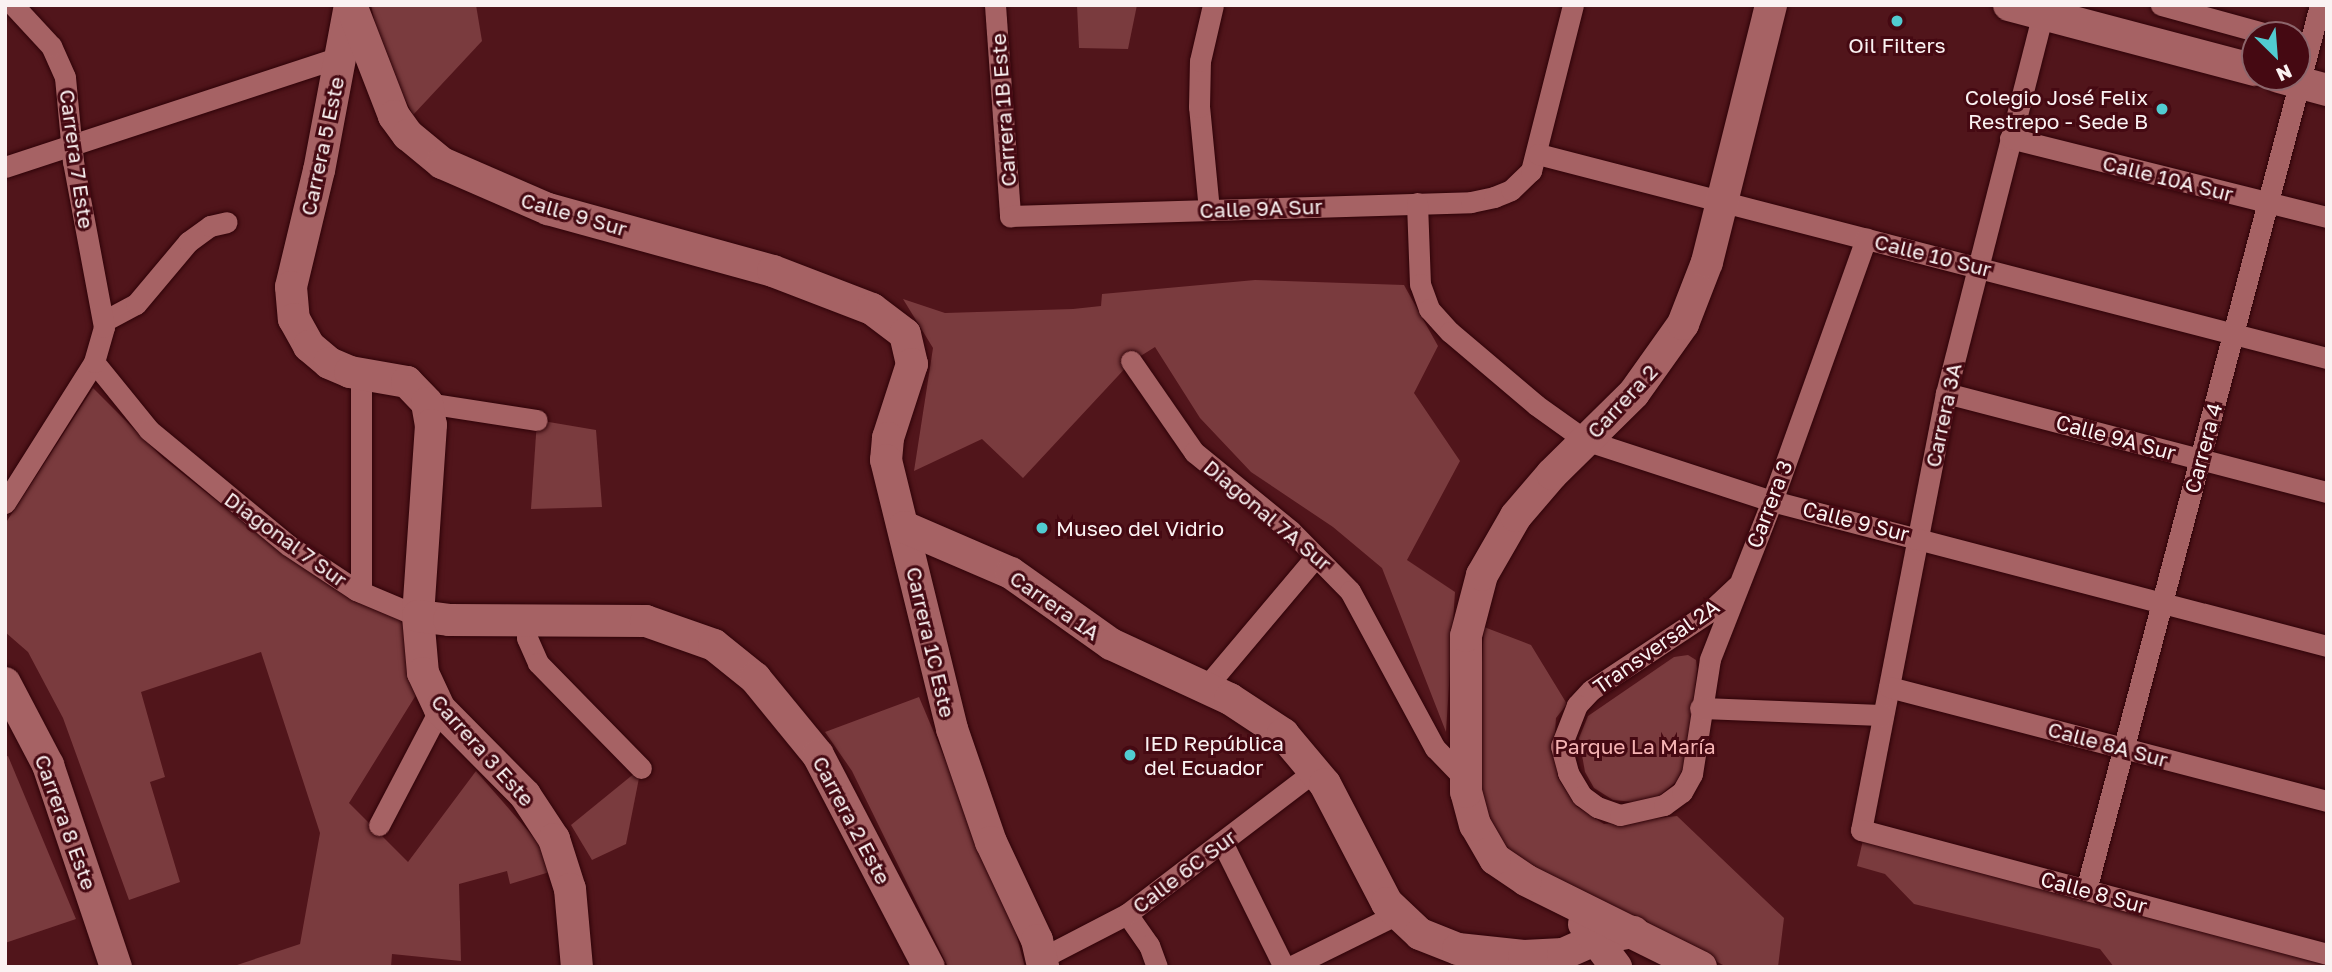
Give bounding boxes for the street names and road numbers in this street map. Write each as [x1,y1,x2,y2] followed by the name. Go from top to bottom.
[985,33,1021,187] street label: Carrera 1B Este
[295,74,349,218] street label: Carrera 5 Este
[55,88,99,230] street label: Carrera 7 Este
[2100,150,2236,206] street label: Calle 10A Sur
[518,187,630,241] street label: Calle 9 Sur
[1199,193,1323,223] street label: Calle 9A Sur
[1872,228,1994,282] street label: Calle 10 Sur
[1581,359,1663,443] street label: Carrera 2
[1920,361,1966,469] street label: Carrera 3A
[2179,400,2227,496] street label: Carrera 4
[2053,409,2179,465] street label: Calle 9A Sur
[1199,454,1337,576] street label: Diagonal 7A Sur
[1741,457,1797,551] street label: Carrera 3
[220,486,352,592] street label: Diagonal 7 Sur
[1800,496,1912,546] street label: Calle 9 Sur
[901,564,961,720] street label: Carrera 1C Este
[1005,565,1105,645] street label: Carrera 1A
[1588,593,1724,699] street label: Transversal 2A
[426,689,540,811] street label: Carrera 3 Este
[2045,716,2171,772] street label: Calle 8A Sur
[30,751,102,893] street label: Carrera 8 Este
[808,752,896,888] street label: Carrera 2 Este
[1127,824,1241,918] street label: Calle 6C Sur
[2038,866,2150,918] street label: Calle 8 Sur

